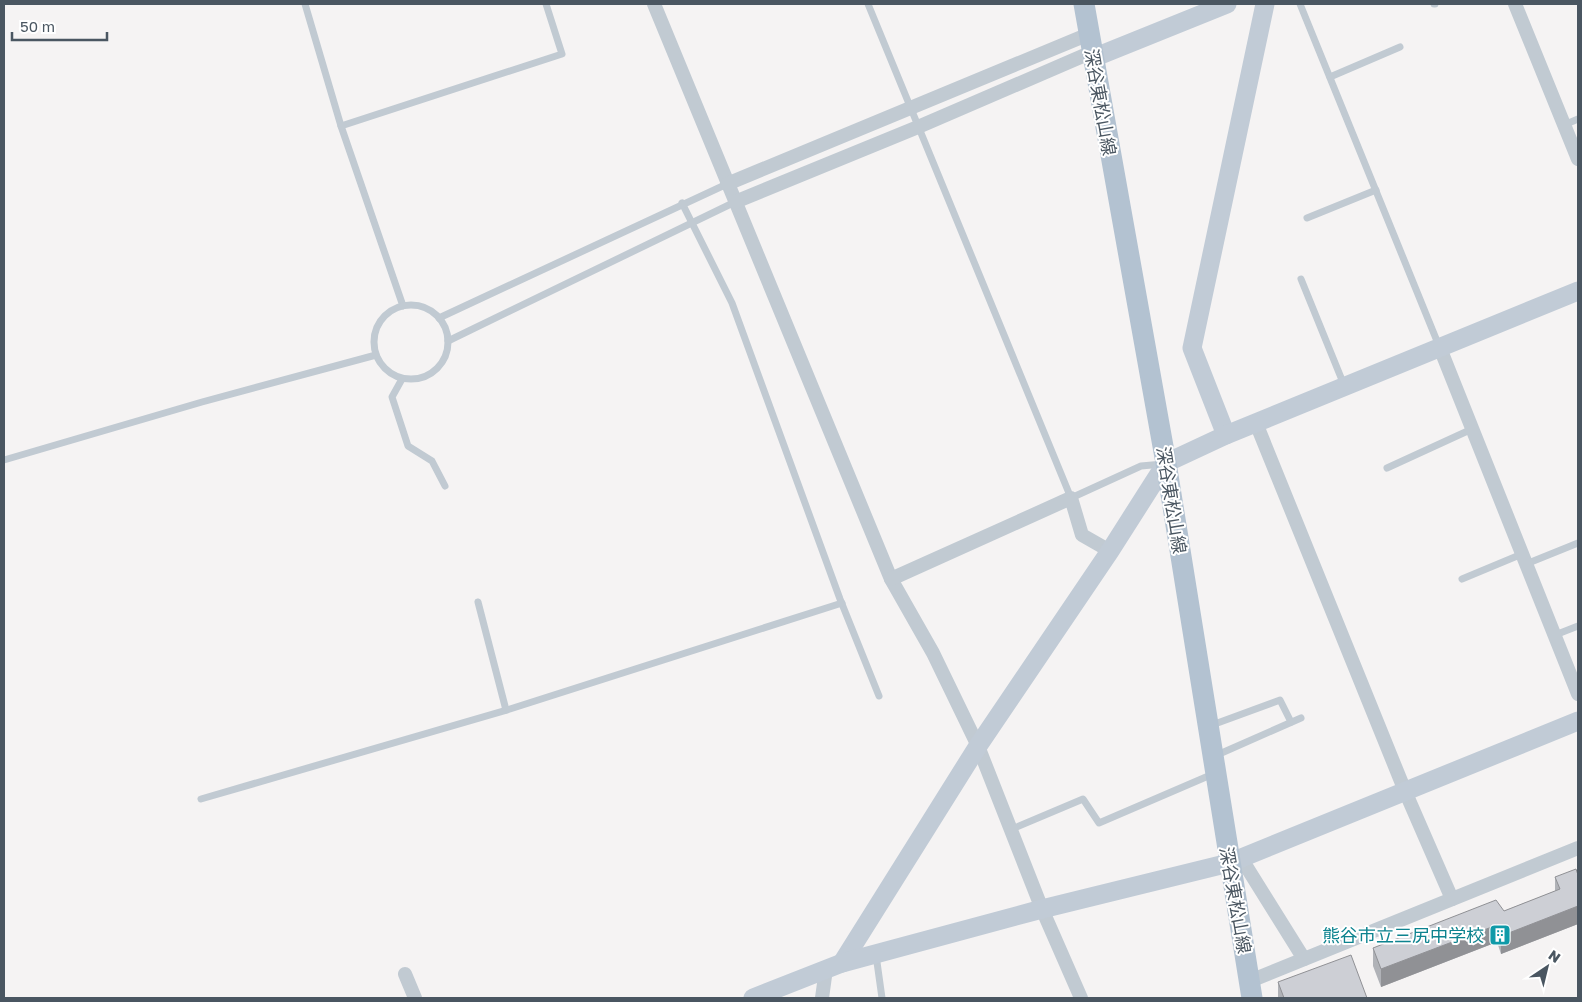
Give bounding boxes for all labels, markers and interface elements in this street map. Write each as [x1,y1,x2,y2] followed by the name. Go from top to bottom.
[12,10,108,42] scale bar
[20,17,55,35] text: 50 m
[1081,47,1121,157] street label: 深谷東松山線
[1153,445,1191,555] street label: 深谷東松山線
[1216,845,1256,955] street label: 深谷東松山線
[1488,923,1512,947] building icon: 熊谷市立三尻中学校
[1322,924,1484,946] place label: 熊谷市立三尻中学校
[1522,942,1572,992] north arrow
[1546,946,1564,966] text: N

